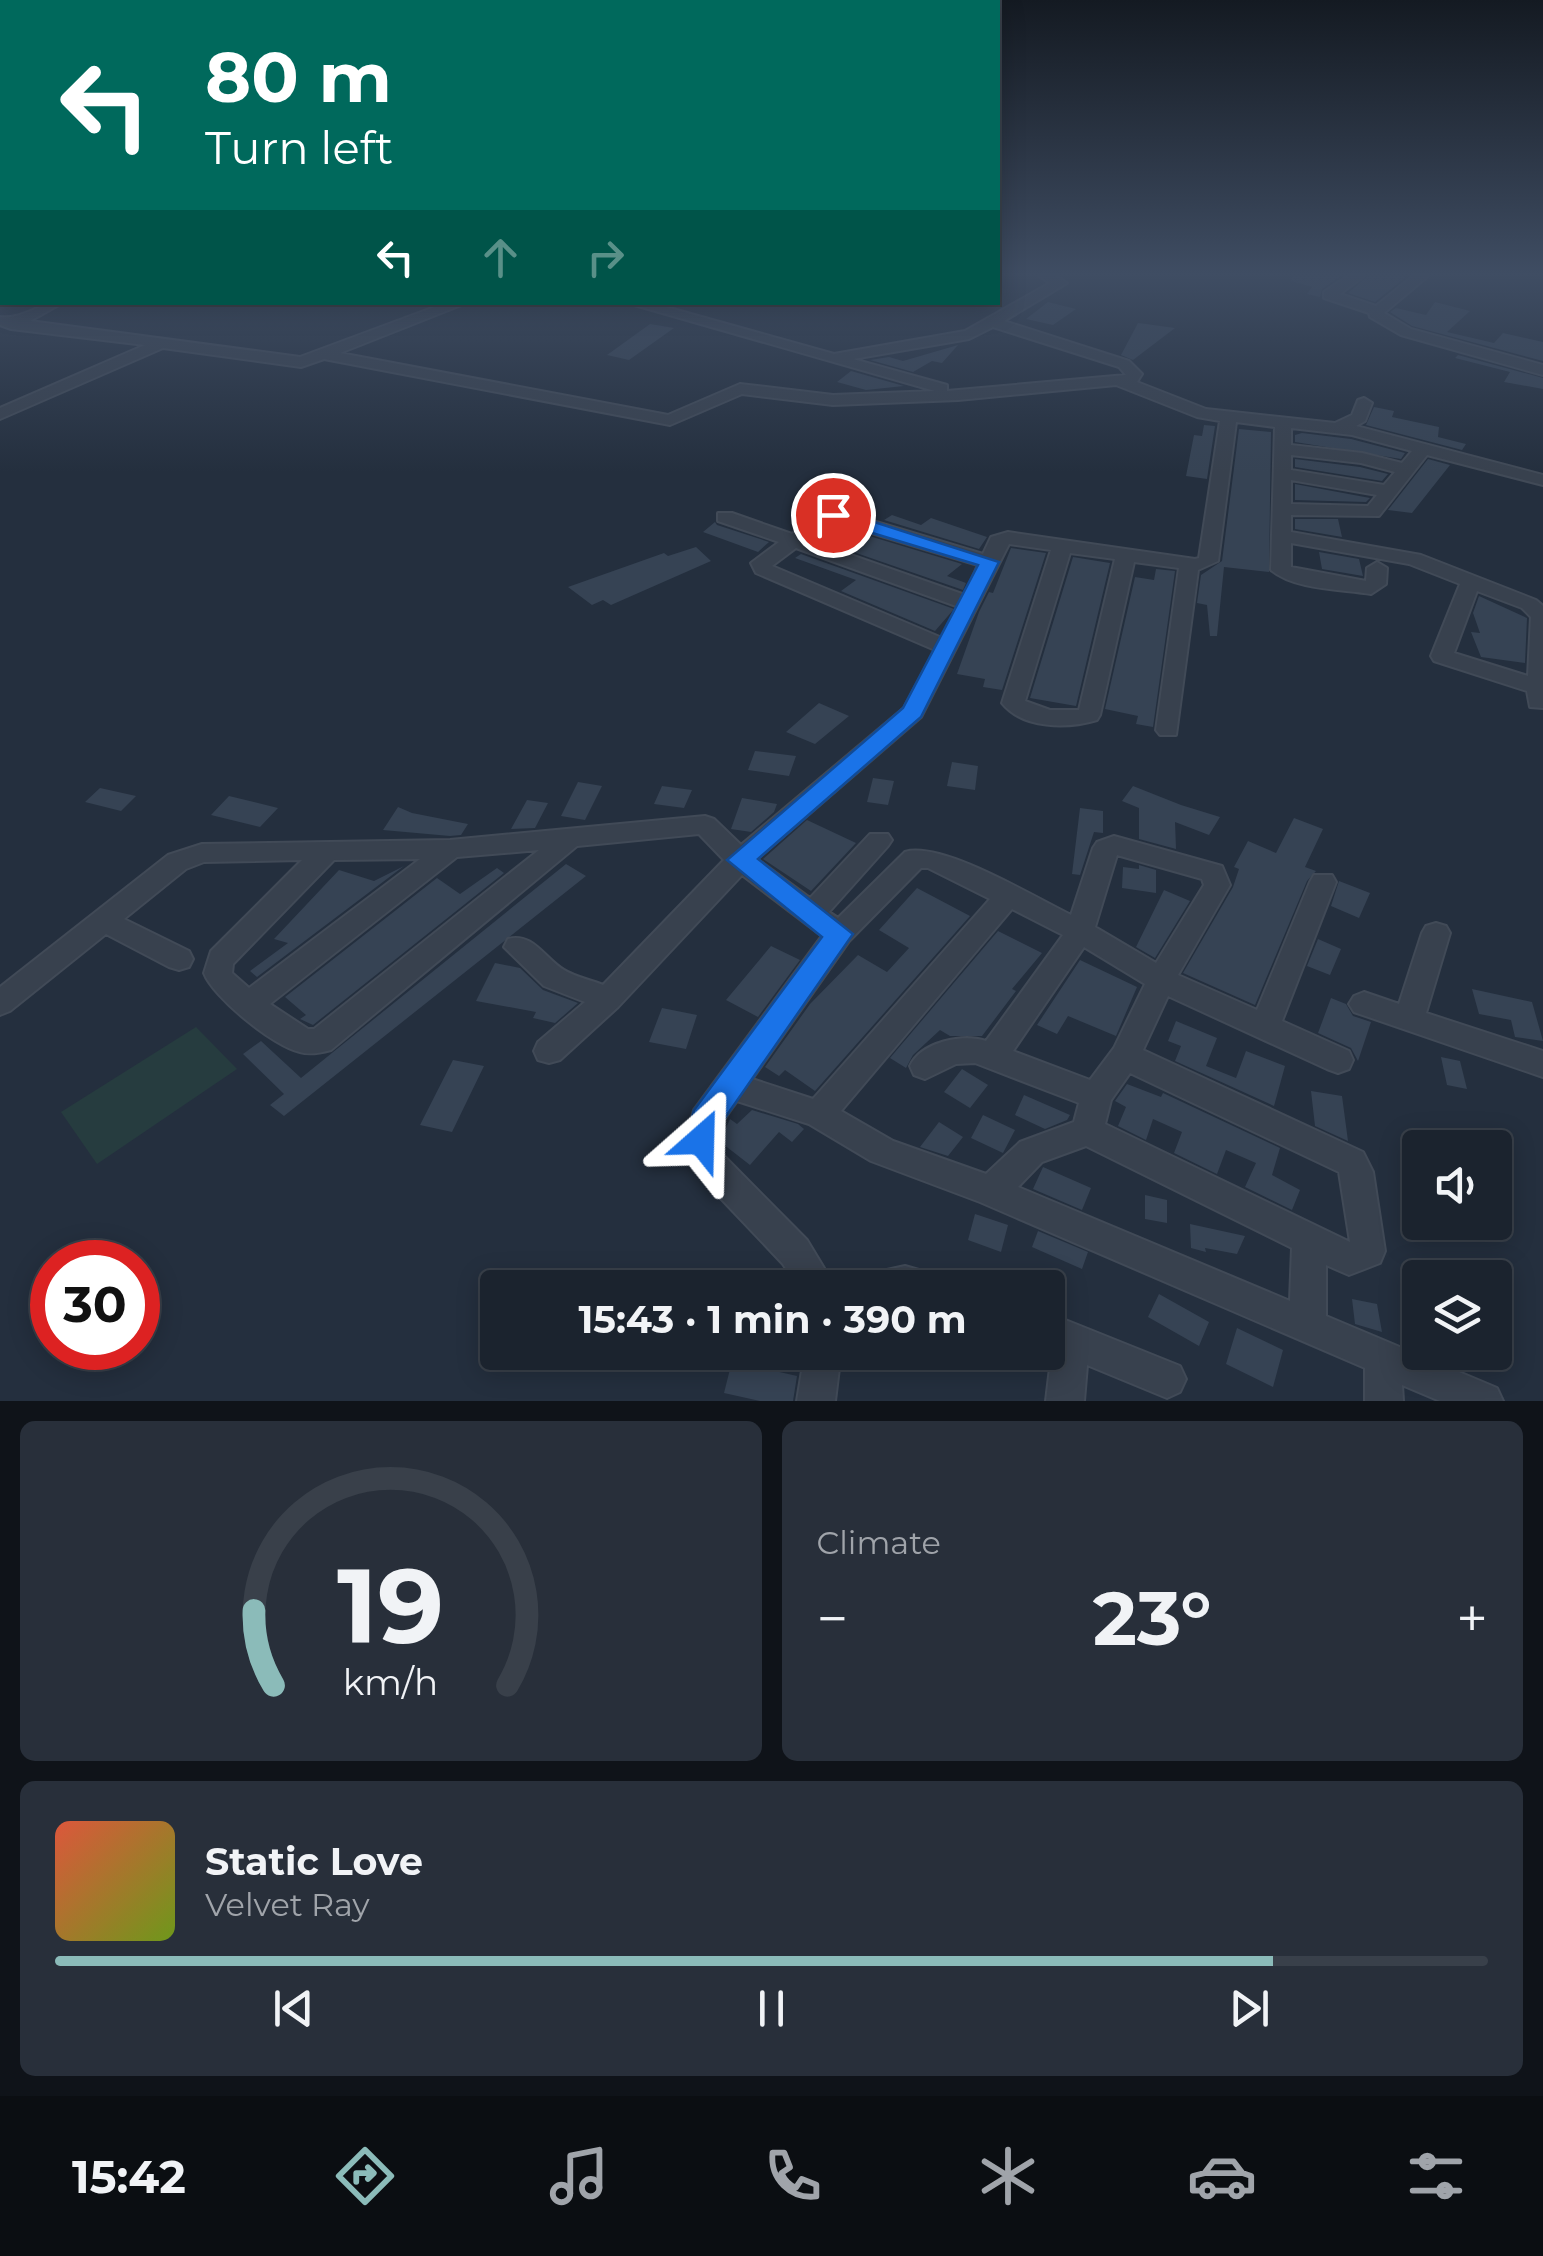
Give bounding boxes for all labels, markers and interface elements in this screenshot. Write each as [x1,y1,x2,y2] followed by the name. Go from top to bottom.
[205,34,392,120] text: 80 m
[40,40,170,170] icon: left
[205,120,393,175] text: Turn left
[368,230,423,285] icon: left
[473,230,528,285] icon: ahead
[578,230,633,285] icon: right
[791,473,876,558] pin
[806,488,861,543] icon: arrive
[649,1088,753,1192] position arrow
[1402,1130,1512,1370] map controls
[1402,1130,1512,1240] button: sound
[30,1240,160,1370] speed limit sign: 30
[1402,1260,1512,1370] button: layers
[578,1296,967,1343] text: 15:43 · 1 min · 390 m
[817,1523,941,1562] text: Climate
[337,1542,444,1669] text: 19
[1093,1572,1212,1664] text: 23°
[817,1585,848,1652] text: −
[1456,1585,1488,1652] text: +
[343,1660,438,1704] text: km/h
[205,1838,423,1885] text: Static Love
[205,1885,370,1924] text: Velvet Ray
[266,1981,321,2036] icon: previous
[744,1981,799,2036] icon: pause
[1222,1981,1277,2036] icon: next
[330,2141,400,2211] icon: directions
[544,2141,614,2211] icon: music
[758,2141,828,2211] icon: phone
[973,2141,1043,2211] icon: climate
[1187,2141,1257,2211] icon: car
[1401,2141,1471,2211] icon: filters
[72,2149,186,2204] text: 15:42

